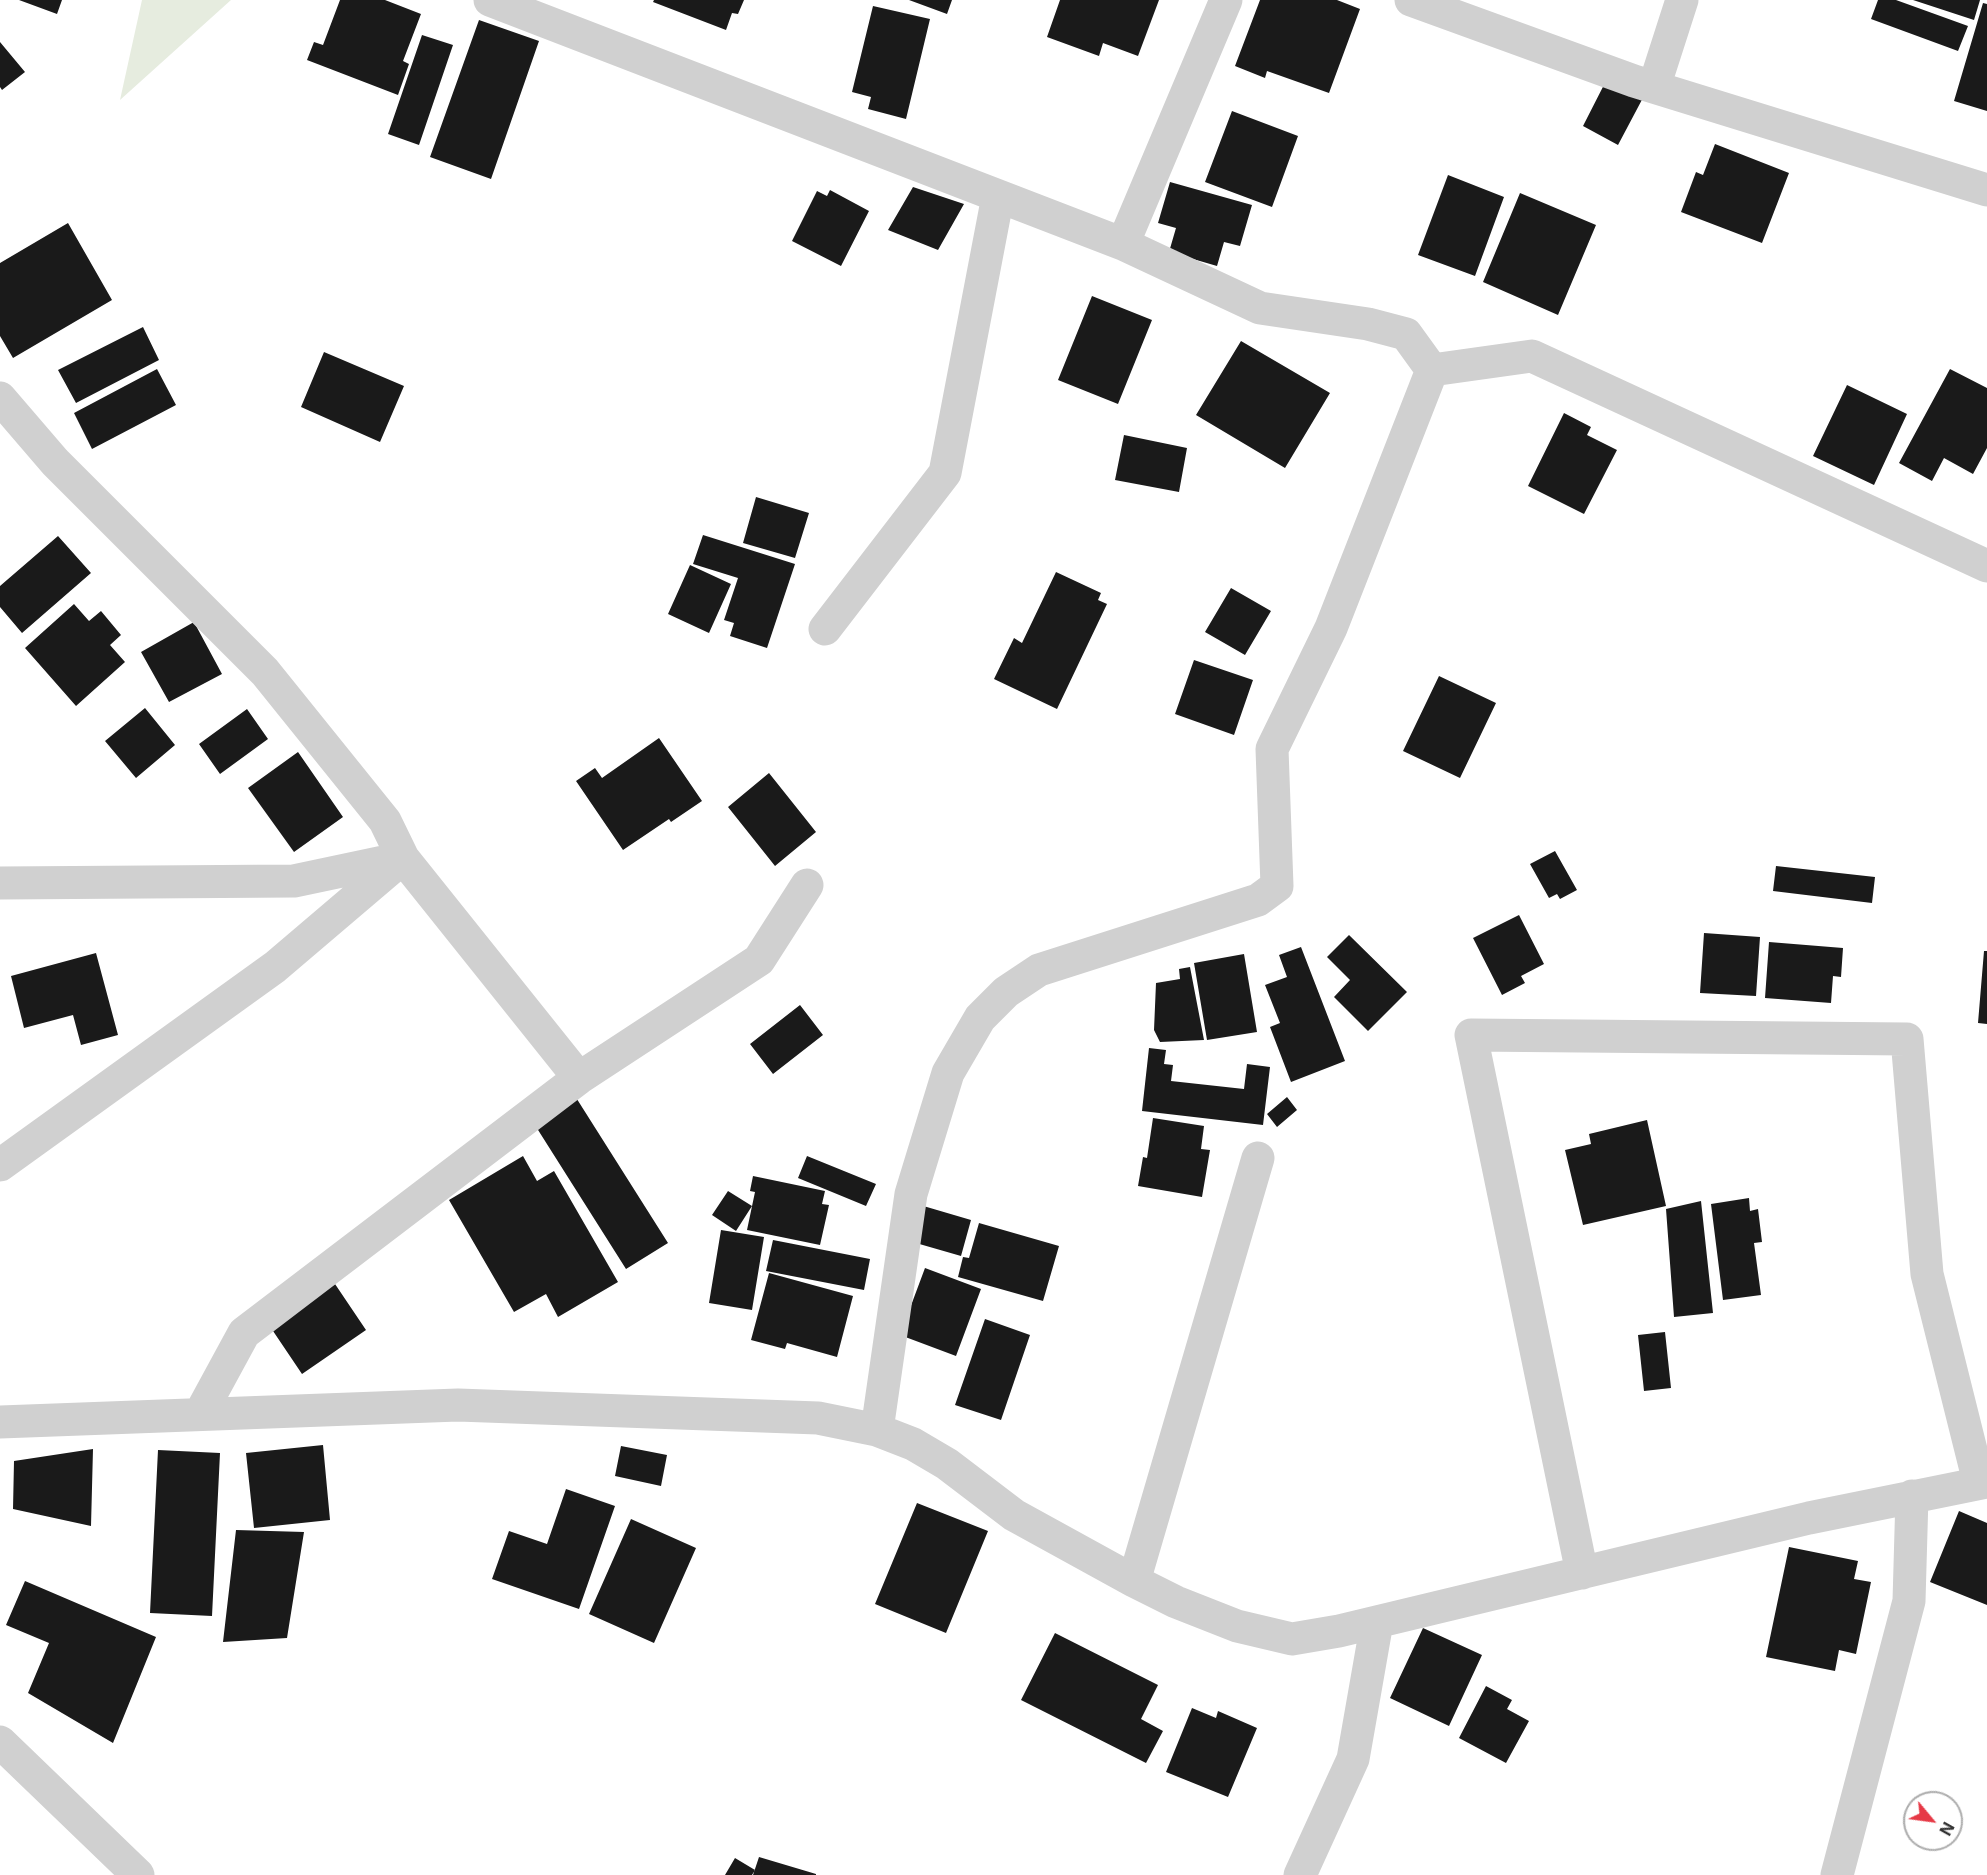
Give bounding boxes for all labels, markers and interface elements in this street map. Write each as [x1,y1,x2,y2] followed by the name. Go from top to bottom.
[1903,1791,1963,1851] north arrow
[1935,1819,1959,1839] text: N

